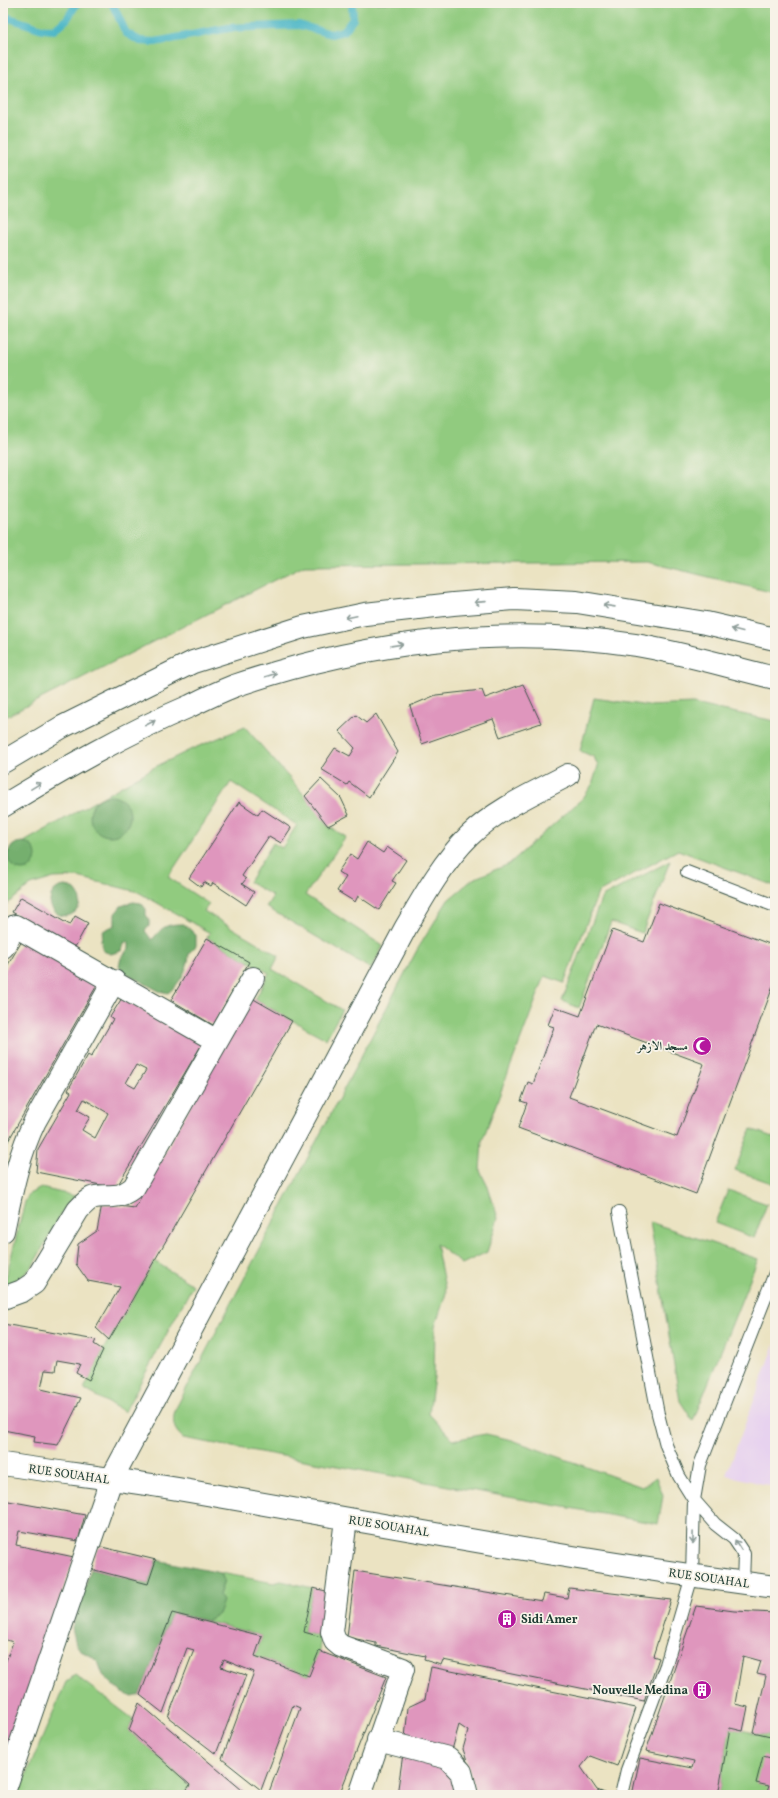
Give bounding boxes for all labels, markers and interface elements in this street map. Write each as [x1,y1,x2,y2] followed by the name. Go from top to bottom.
[474,598,487,605] one-way arrow
[603,602,616,610] one-way arrow
[345,614,358,622] one-way arrow
[731,626,744,633] one-way arrow
[390,641,403,649] one-way arrow
[264,671,277,678] one-way arrow
[144,719,156,726] one-way arrow
[30,781,42,789] one-way arrow
[691,1035,713,1057] mosque icon: مسجد الازهر
[635,1039,688,1055] place label: مسجد الازهر
[27,1461,111,1489] street label: RUE SOUAHAL
[347,1513,431,1541] street label: RUE SOUAHAL
[689,1531,697,1544] one-way arrow
[734,1539,742,1551] one-way arrow
[667,1565,751,1593] street label: RUE SOUAHAL
[496,1608,518,1630] building icon: Sidi Amer
[521,1612,578,1628] place label: Sidi Amer
[691,1679,713,1701] building icon: Nouvelle Medina
[593,1683,688,1699] place label: Nouvelle Medina

